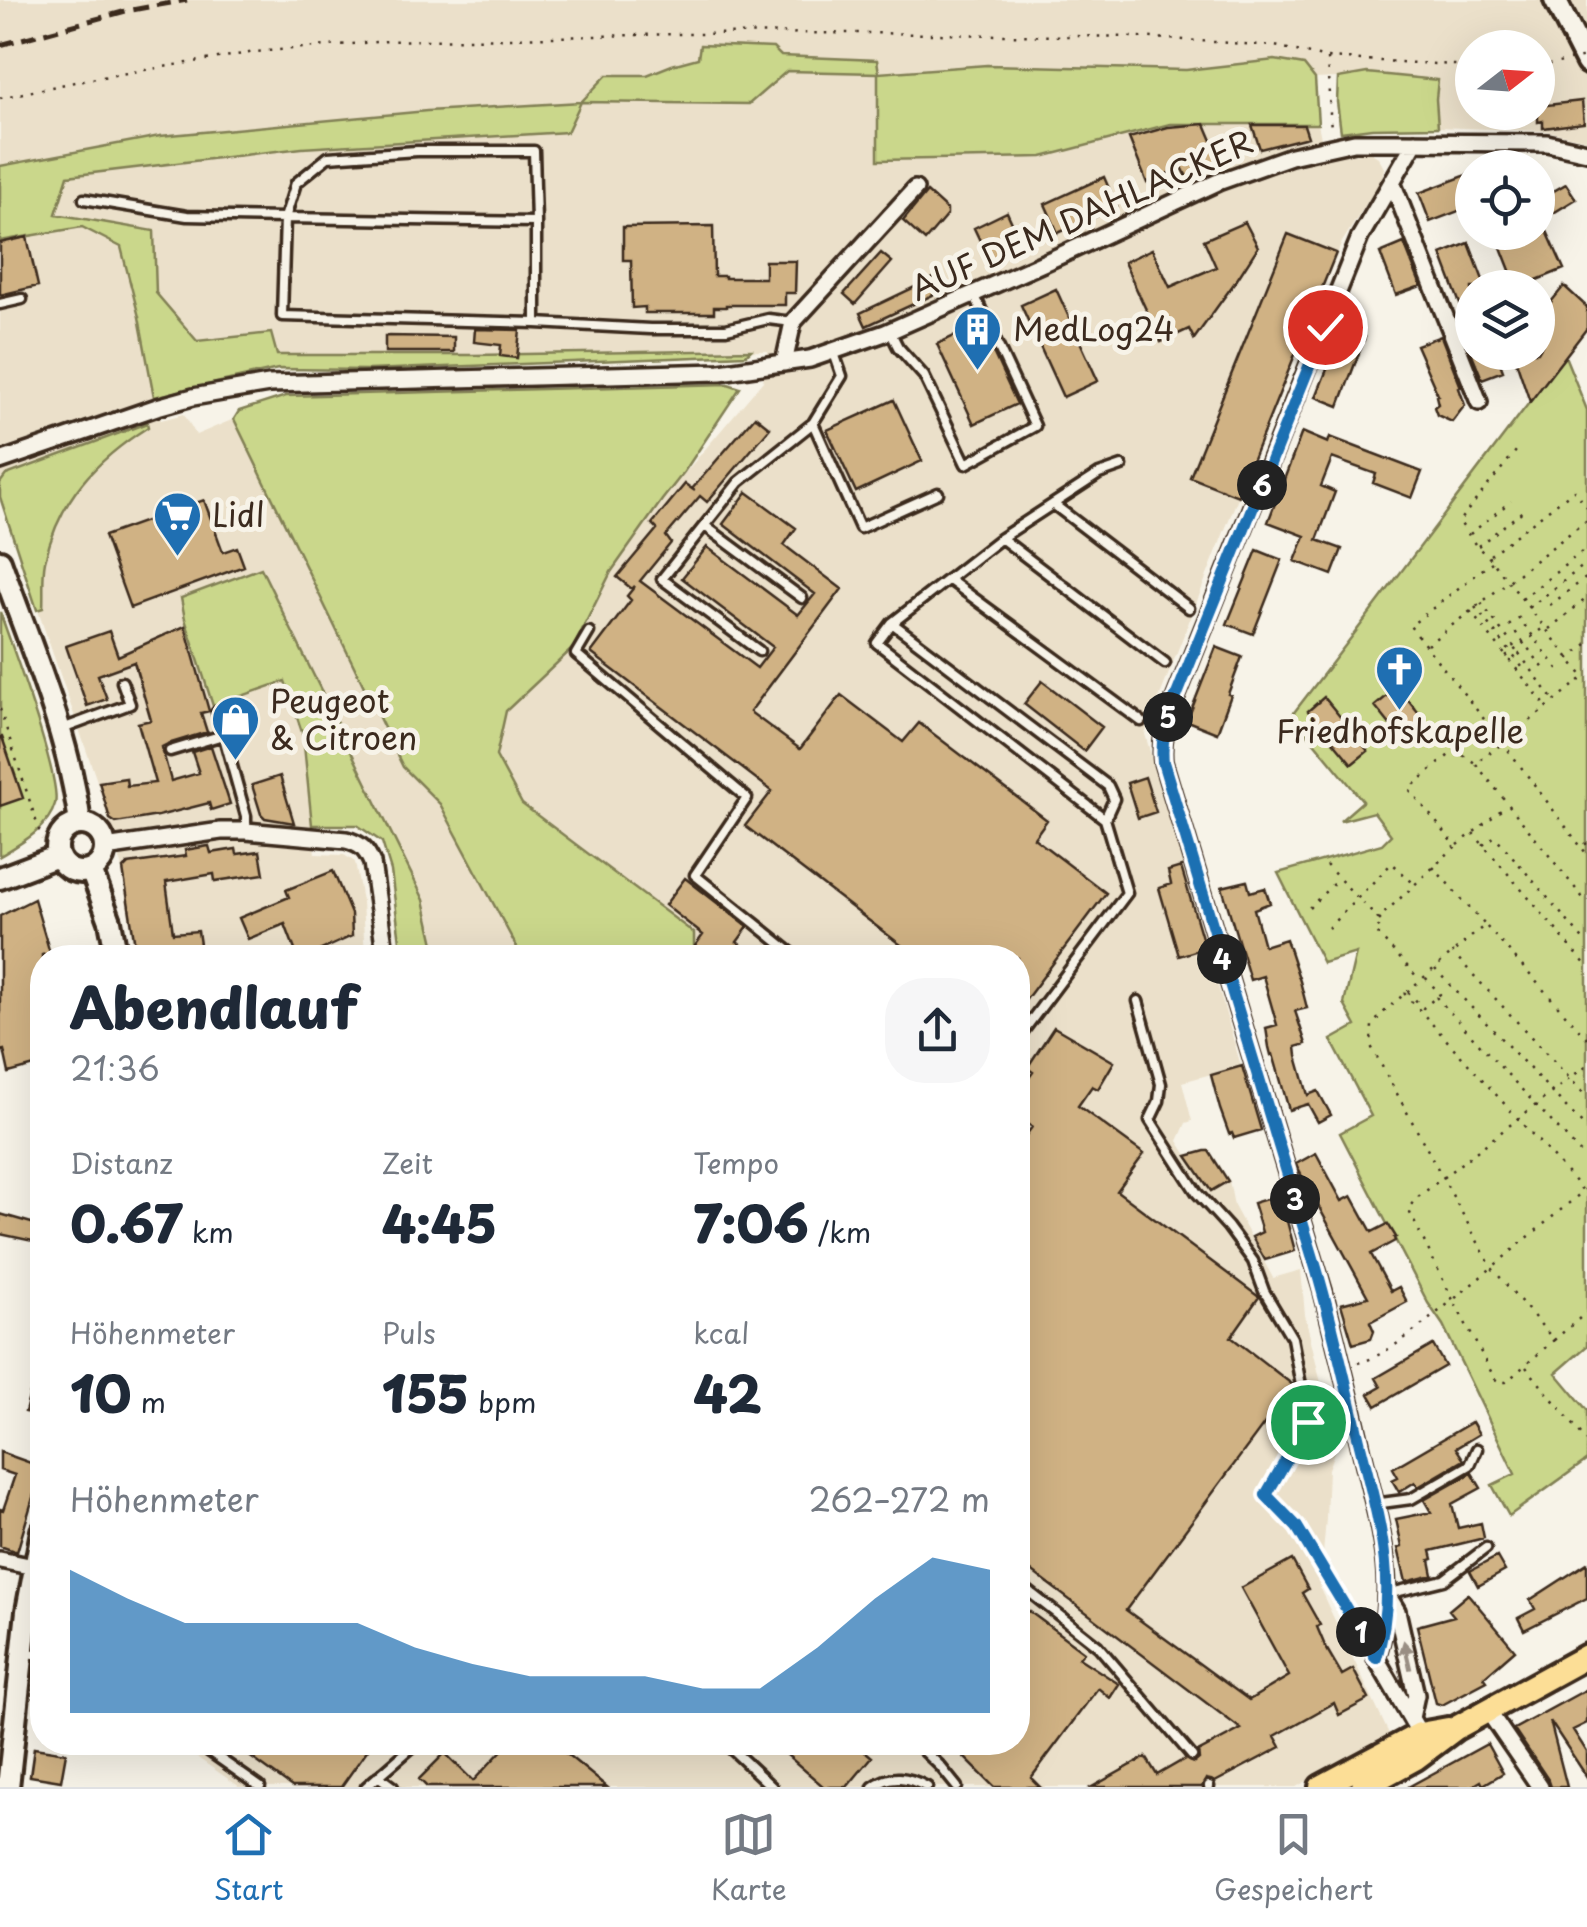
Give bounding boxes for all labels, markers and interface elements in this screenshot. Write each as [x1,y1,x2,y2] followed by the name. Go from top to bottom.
[1455,30,1555,130] north arrow
[1455,30,1555,370] map controls
[902,117,1260,312] street label: AUF DEM DAHLACKER
[1455,150,1555,250] button: locate
[1455,270,1555,370] button: layers
[1283,285,1368,370] pin
[1298,300,1353,355] icon: check
[952,304,1004,372] building icon: MedLog24
[1013,304,1175,352] place label: MedLog24
[1237,460,1287,510] pin: 6
[1252,463,1272,506] text: 6
[151,490,203,558] supermarket icon: Lidl
[212,490,265,538] place label: Lidl
[1374,644,1426,712] church icon: Friedhofskapelle
[270,676,417,761] place label: Peugeot & Citroen
[1143,692,1193,742] pin: 5
[209,694,261,762] shop icon: Peugeot & Citroen
[1159,695,1177,738] text: 5
[1276,706,1524,754] place label: Friedhofskapelle
[1197,934,1247,984] pin: 4
[1212,937,1232,980] text: 4
[70,965,358,1048] text: Abendlauf
[885,978,990,1083] button: share
[70,1044,160,1092] text: 21:36
[70,1141,173,1184] text: Distanz
[382,1141,433,1184] text: Zeit
[693,1141,779,1184] text: Tempo
[1270,1174,1320,1224] pin: 3
[1286,1177,1304,1220] text: 3
[70,1184,183,1260] text: 0.67
[382,1184,497,1260] text: 4:45
[693,1184,809,1260] text: 7:06
[183,1210,234,1253] text: km
[809,1210,871,1253] text: /km
[70,1311,235,1354] text: Höhenmeter
[382,1311,436,1354] text: Puls
[693,1311,749,1354] text: kcal
[70,1354,132,1430] text: 10
[382,1354,469,1430] text: 155
[693,1354,762,1430] text: 42
[132,1380,166,1423] text: m
[469,1380,536,1423] text: bpm
[1266,1380,1351,1465] pin
[1281,1395,1336,1450] icon: arrive
[70,1475,259,1523] text: Höhenmeter
[808,1475,990,1523] text: 262–272 m
[1336,1607,1386,1657] pin: 1
[1354,1610,1368,1653] text: 1
[1398,1639,1414,1670] one-way arrow
[214,1807,283,1910] tab: Start
[711,1807,787,1910] tab: Karte
[1214,1807,1373,1910] tab: Gespeichert

